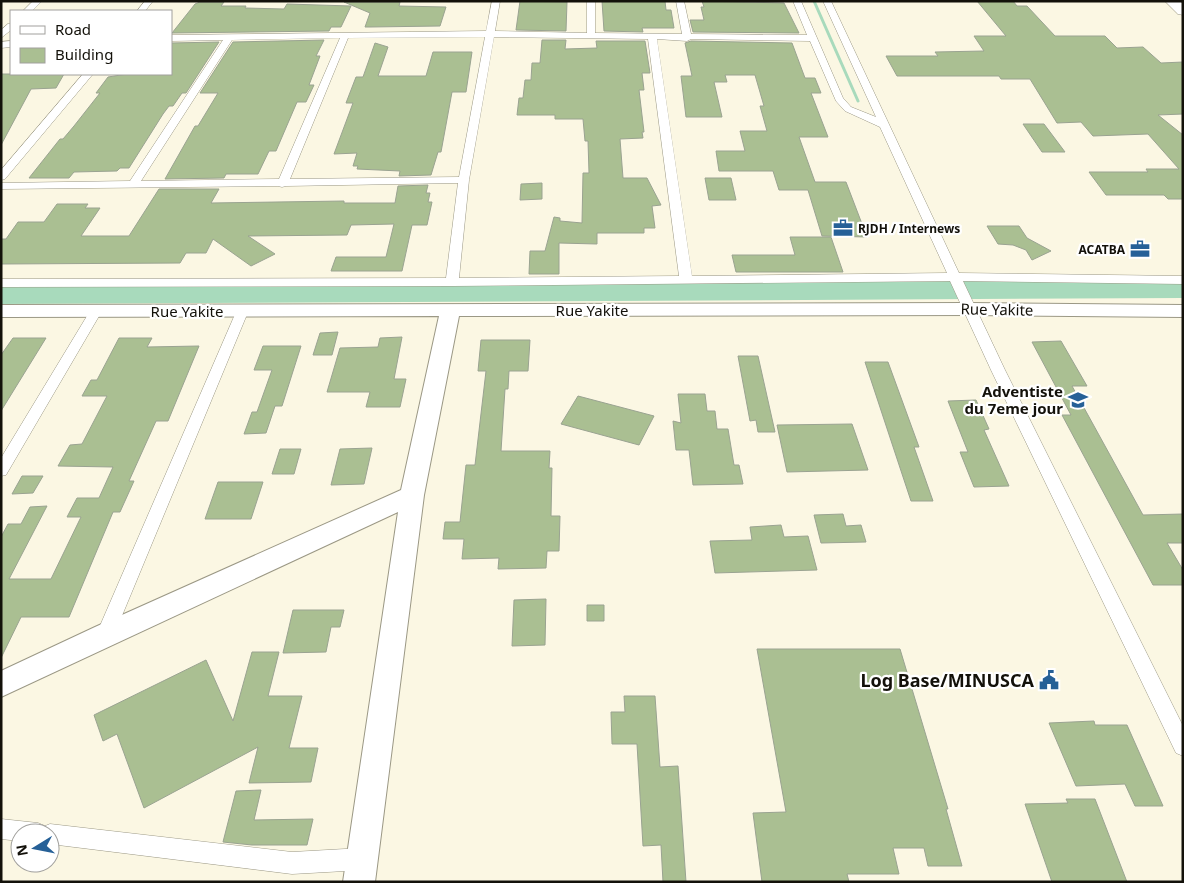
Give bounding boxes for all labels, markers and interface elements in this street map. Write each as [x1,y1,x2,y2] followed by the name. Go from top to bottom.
[10,10,172,75] legend
[55,19,91,39] text: Road
[55,44,113,64] text: Building
[832,217,854,239] office icon: RJDH / Internews
[858,220,960,237] place label: RJDH / Internews
[1129,238,1151,260] office icon: ACATBA
[1079,241,1126,258] place label: ACATBA
[960,298,1034,320] street label: Rue Yakite
[556,300,628,320] street label: Rue Yakite
[151,301,223,321] street label: Rue Yakite
[965,381,1063,418] place label: Adventiste du 7eme jour
[1067,389,1089,411] school or university icon: Adventiste du 7eme jour
[860,668,1035,692] place label: Log Base/MINUSCA
[1038,669,1060,691] public building icon: Log Base/MINUSCA
[10,823,60,873] north arrow
[11,843,32,858] text: N

